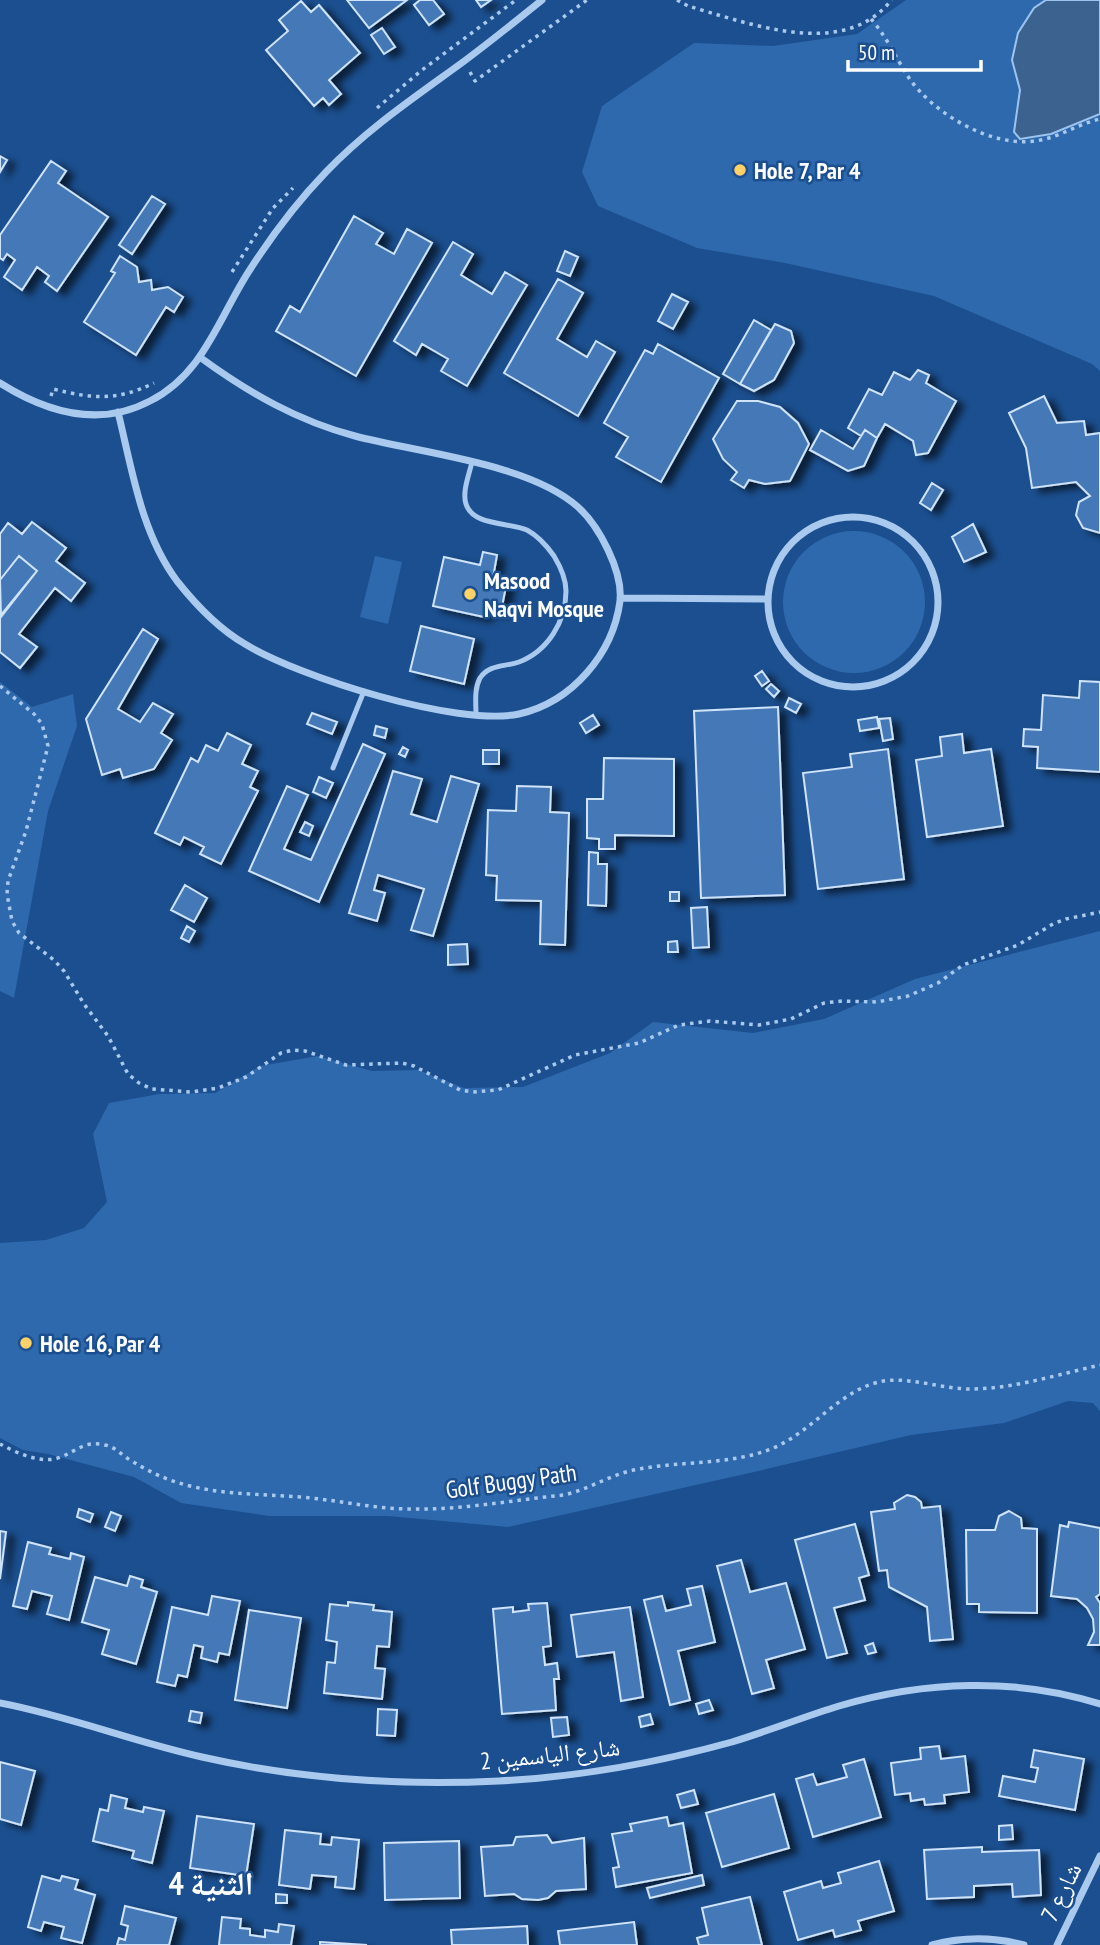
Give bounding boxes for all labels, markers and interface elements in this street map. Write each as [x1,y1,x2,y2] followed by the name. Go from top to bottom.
[848,28,981,72] scale bar
[858,39,895,66] text: 50 m
[754,155,861,186] place label: Hole 7, Par 4
[732,162,748,178] marker: Hole 7, Par 4
[484,565,604,624] place label: Masood Naqvi Mosque
[462,586,478,602] marker: Masood Naqvi Mosque
[40,1328,161,1359] place label: Hole 16, Par 4
[18,1335,34,1351] marker: Hole 16, Par 4
[444,1456,578,1506] street label: Golf Buggy Path
[479,1731,621,1777] street label: شارع الياسمين 2
[1034,1858,1088,1926] street label: شارع 7
[168,1862,254,1904] district label: الثنية 4

